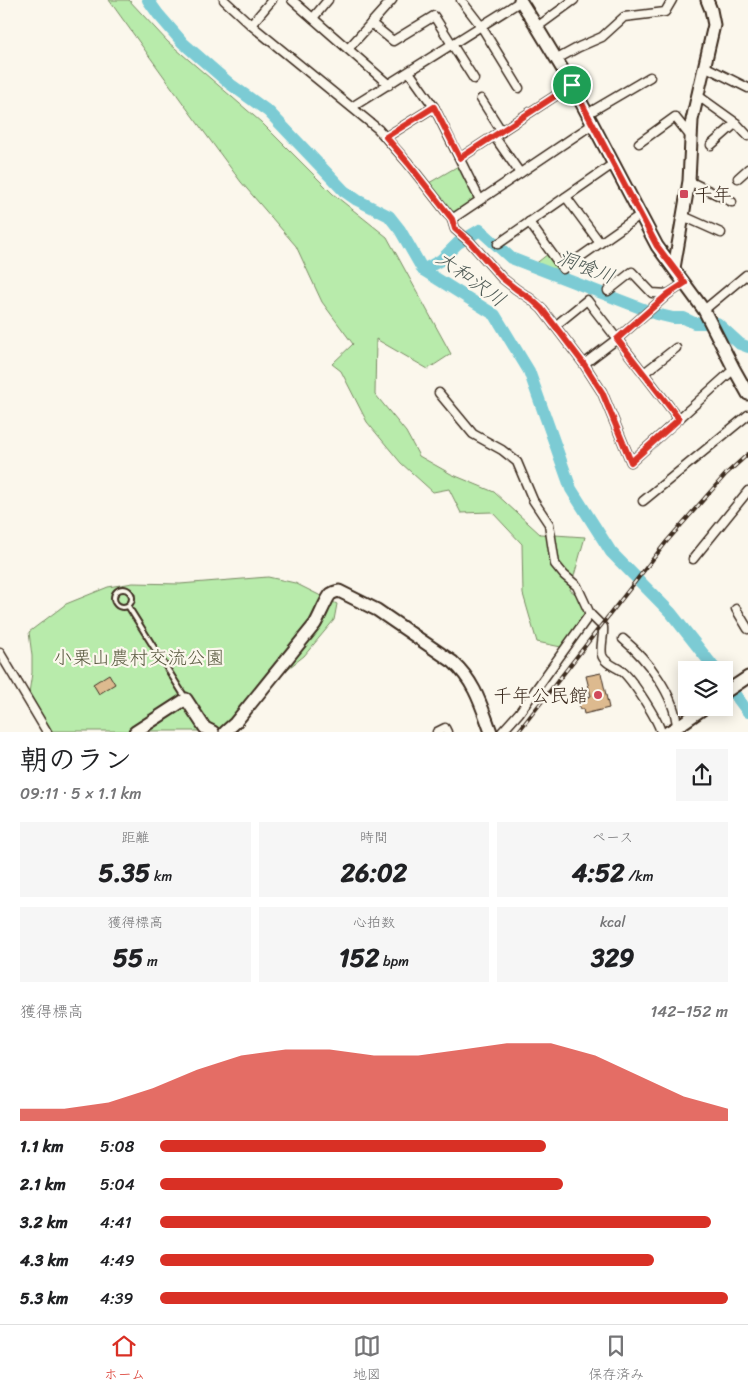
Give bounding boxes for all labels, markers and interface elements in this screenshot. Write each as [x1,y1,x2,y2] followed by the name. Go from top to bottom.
[551,64,593,106] pin
[558,71,586,99] icon: arrive
[694,178,732,211] place label: 千年
[678,188,690,200] marker: 千年
[552,240,620,294] water label: 洞喰川
[428,241,514,317] water label: 大和沢川
[53,641,225,674] park label: 小栗山農村交流公園
[678,661,733,716] map controls
[678,661,733,716] button: layers
[493,679,588,712] place label: 千年公民館
[592,689,604,701] marker: 千年公民館
[20,735,132,784] text: 朝のラン
[676,749,728,801] button: share
[20,779,142,808] text: 09:11 · 5 × 1.1 km
[121,825,149,850] text: 距離
[360,825,388,850] text: 時間
[592,825,633,850] text: ペース
[99,850,150,895] text: 5.35
[341,850,407,895] text: 26:02
[572,850,625,895] text: 4:52
[150,864,172,889] text: km
[625,864,654,889] text: /km
[107,910,163,935] text: 獲得標高
[353,910,395,935] text: 心拍数
[600,910,625,935] text: kcal
[113,935,143,980] text: 55
[339,935,379,980] text: 152
[591,935,634,980] text: 329
[143,949,158,974] text: m
[379,949,409,974] text: bpm
[20,997,84,1026] text: 獲得標高
[651,997,728,1026] text: 142–152 m
[20,1132,64,1161] text: 1.1 km
[100,1132,134,1161] text: 5:08
[20,1170,66,1199] text: 2.1 km
[100,1170,135,1199] text: 5:04
[20,1208,68,1237] text: 3.2 km
[100,1208,132,1237] text: 4:41
[20,1246,69,1275] text: 4.3 km
[100,1246,135,1275] text: 4:49
[20,1284,68,1313] text: 5.3 km
[100,1284,133,1313] text: 4:39
[104,1332,145,1387] tab: ホーム
[353,1332,381,1387] tab: 地図
[588,1332,644,1387] tab: 保存済み

